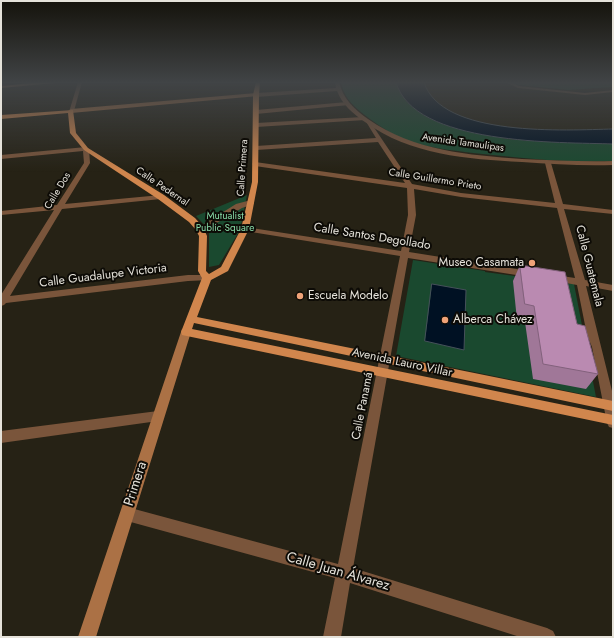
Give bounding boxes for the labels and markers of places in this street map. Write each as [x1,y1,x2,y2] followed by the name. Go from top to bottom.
[438,256,524,270] place label: Museo Casamata
[527,258,537,268] marker: Museo Casamata
[308,289,388,303] place label: Escuela Modelo
[295,291,305,301] marker: Escuela Modelo
[453,313,533,327] place label: Alberca Chávez
[440,315,450,325] marker: Alberca Chávez

